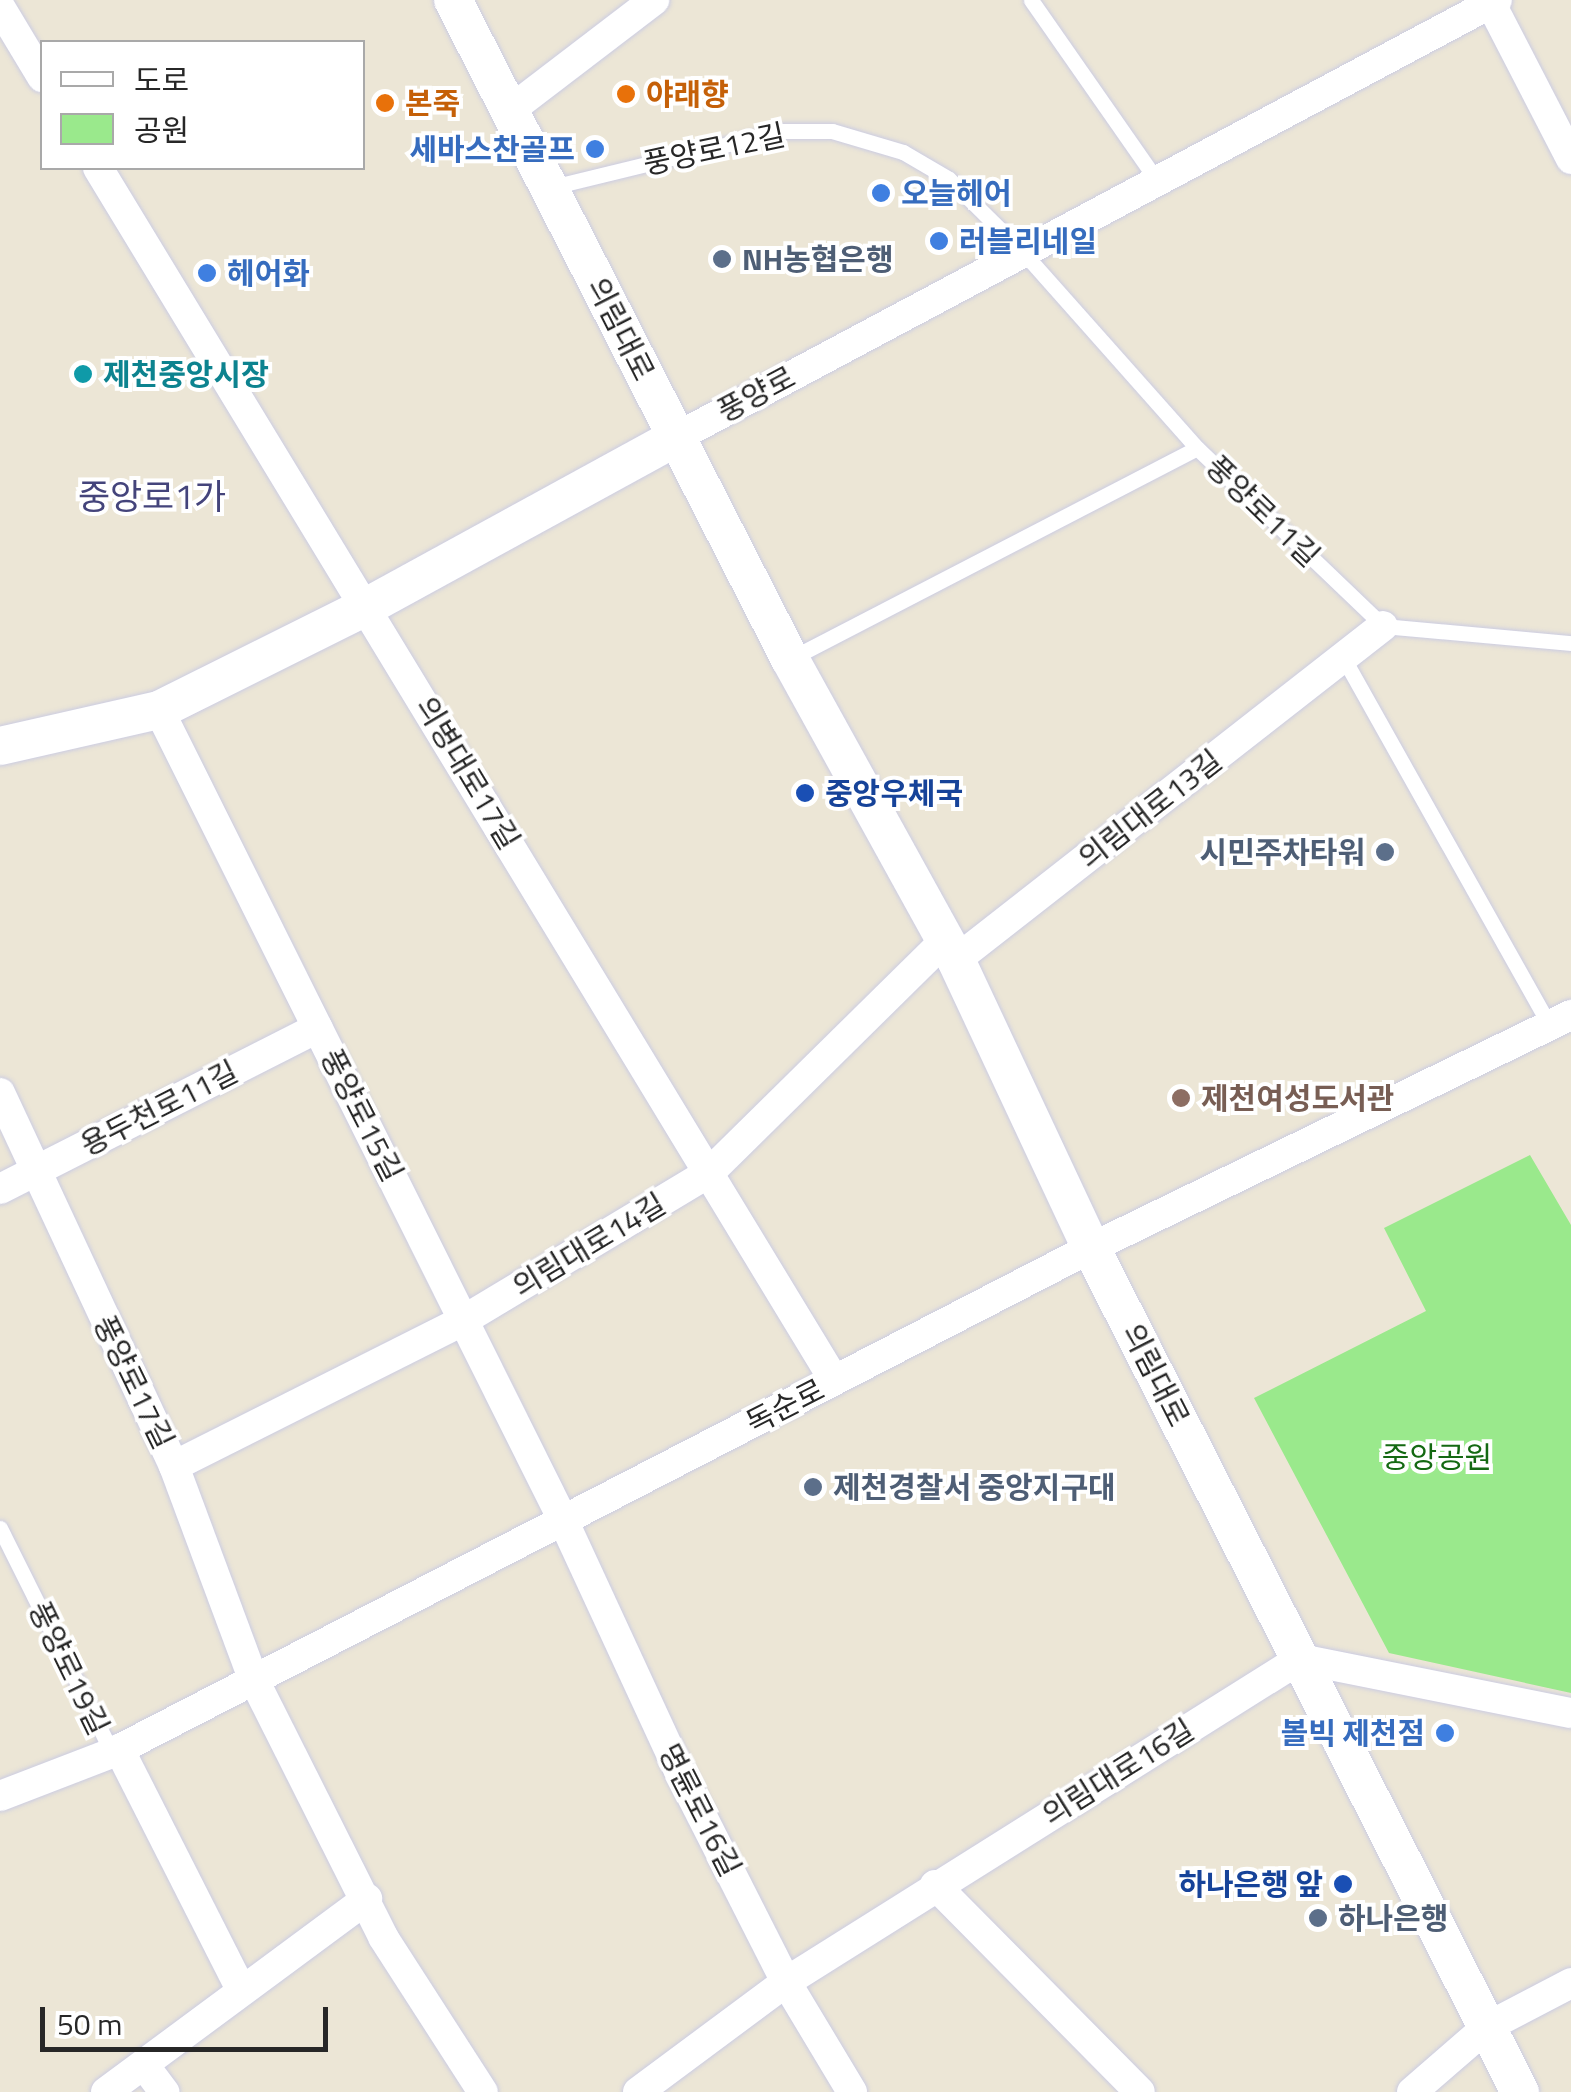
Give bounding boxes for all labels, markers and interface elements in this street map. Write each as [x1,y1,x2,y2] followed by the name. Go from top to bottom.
[40,40,365,170] legend
[134,57,189,103] text: 도로
[646,76,729,112] place label: 야래향
[615,83,637,105] marker: 야래향
[405,85,460,121] place label: 본죽
[374,92,396,114] marker: 본죽
[134,107,189,153] text: 공원
[640,116,788,182] street label: 풍양로12길
[409,131,575,167] place label: 세바스찬골프
[584,138,606,160] marker: 세바스찬골프
[901,175,1011,211] place label: 오늘헤어
[870,182,892,204] marker: 오늘헤어
[959,223,1097,259] place label: 러블리네일
[928,230,950,252] marker: 러블리네일
[742,241,893,277] place label: NH농협은행
[711,248,733,270] marker: NH농협은행
[227,255,310,291] place label: 헤어화
[196,262,218,284] marker: 헤어화
[580,272,662,386] street label: 의림대로
[103,356,269,392] place label: 제천중앙시장
[711,359,801,429] street label: 풍양로
[72,363,94,385] marker: 제천중앙시장
[1199,448,1327,574] street label: 풍양로11길
[78,475,226,517] district label: 중앙로1가
[408,690,528,856] street label: 의병대로17길
[1071,742,1229,876] street label: 의림대로13길
[825,775,963,811] place label: 중앙우체국
[794,782,816,804] marker: 중앙우체국
[1199,834,1365,870] place label: 시민주차타워
[1374,841,1396,863] marker: 시민주차타워
[313,1043,411,1187] street label: 풍양로15길
[74,1053,244,1163] street label: 용두천로11길
[1201,1080,1394,1116] place label: 제천여성도서관
[1170,1087,1192,1109] marker: 제천여성도서관
[506,1185,672,1305] street label: 의림대로14길
[86,1309,182,1455] street label: 풍양로17길
[1115,1318,1197,1432] street label: 의림대로
[740,1371,830,1441] street label: 독순로
[1382,1439,1492,1475] park label: 중앙공원
[833,1469,1116,1505] place label: 제천경찰서 중앙지구대
[802,1476,824,1498] marker: 제천경찰서 중앙지구대
[21,1595,117,1741] street label: 풍양로19길
[1036,1711,1200,1833] street label: 의림대로16길
[1280,1715,1425,1751] place label: 볼빅 제천점
[1434,1722,1456,1744] marker: 볼빅 제천점
[651,1738,749,1882] street label: 명륜로16길
[1178,1866,1323,1902] place label: 하나은행 앞
[1332,1873,1354,1895] marker: 하나은행 앞
[1338,1900,1448,1936] place label: 하나은행
[1307,1907,1329,1929] marker: 하나은행
[45,1987,332,2049] scale bar
[57,2001,122,2047] text: 50 m

